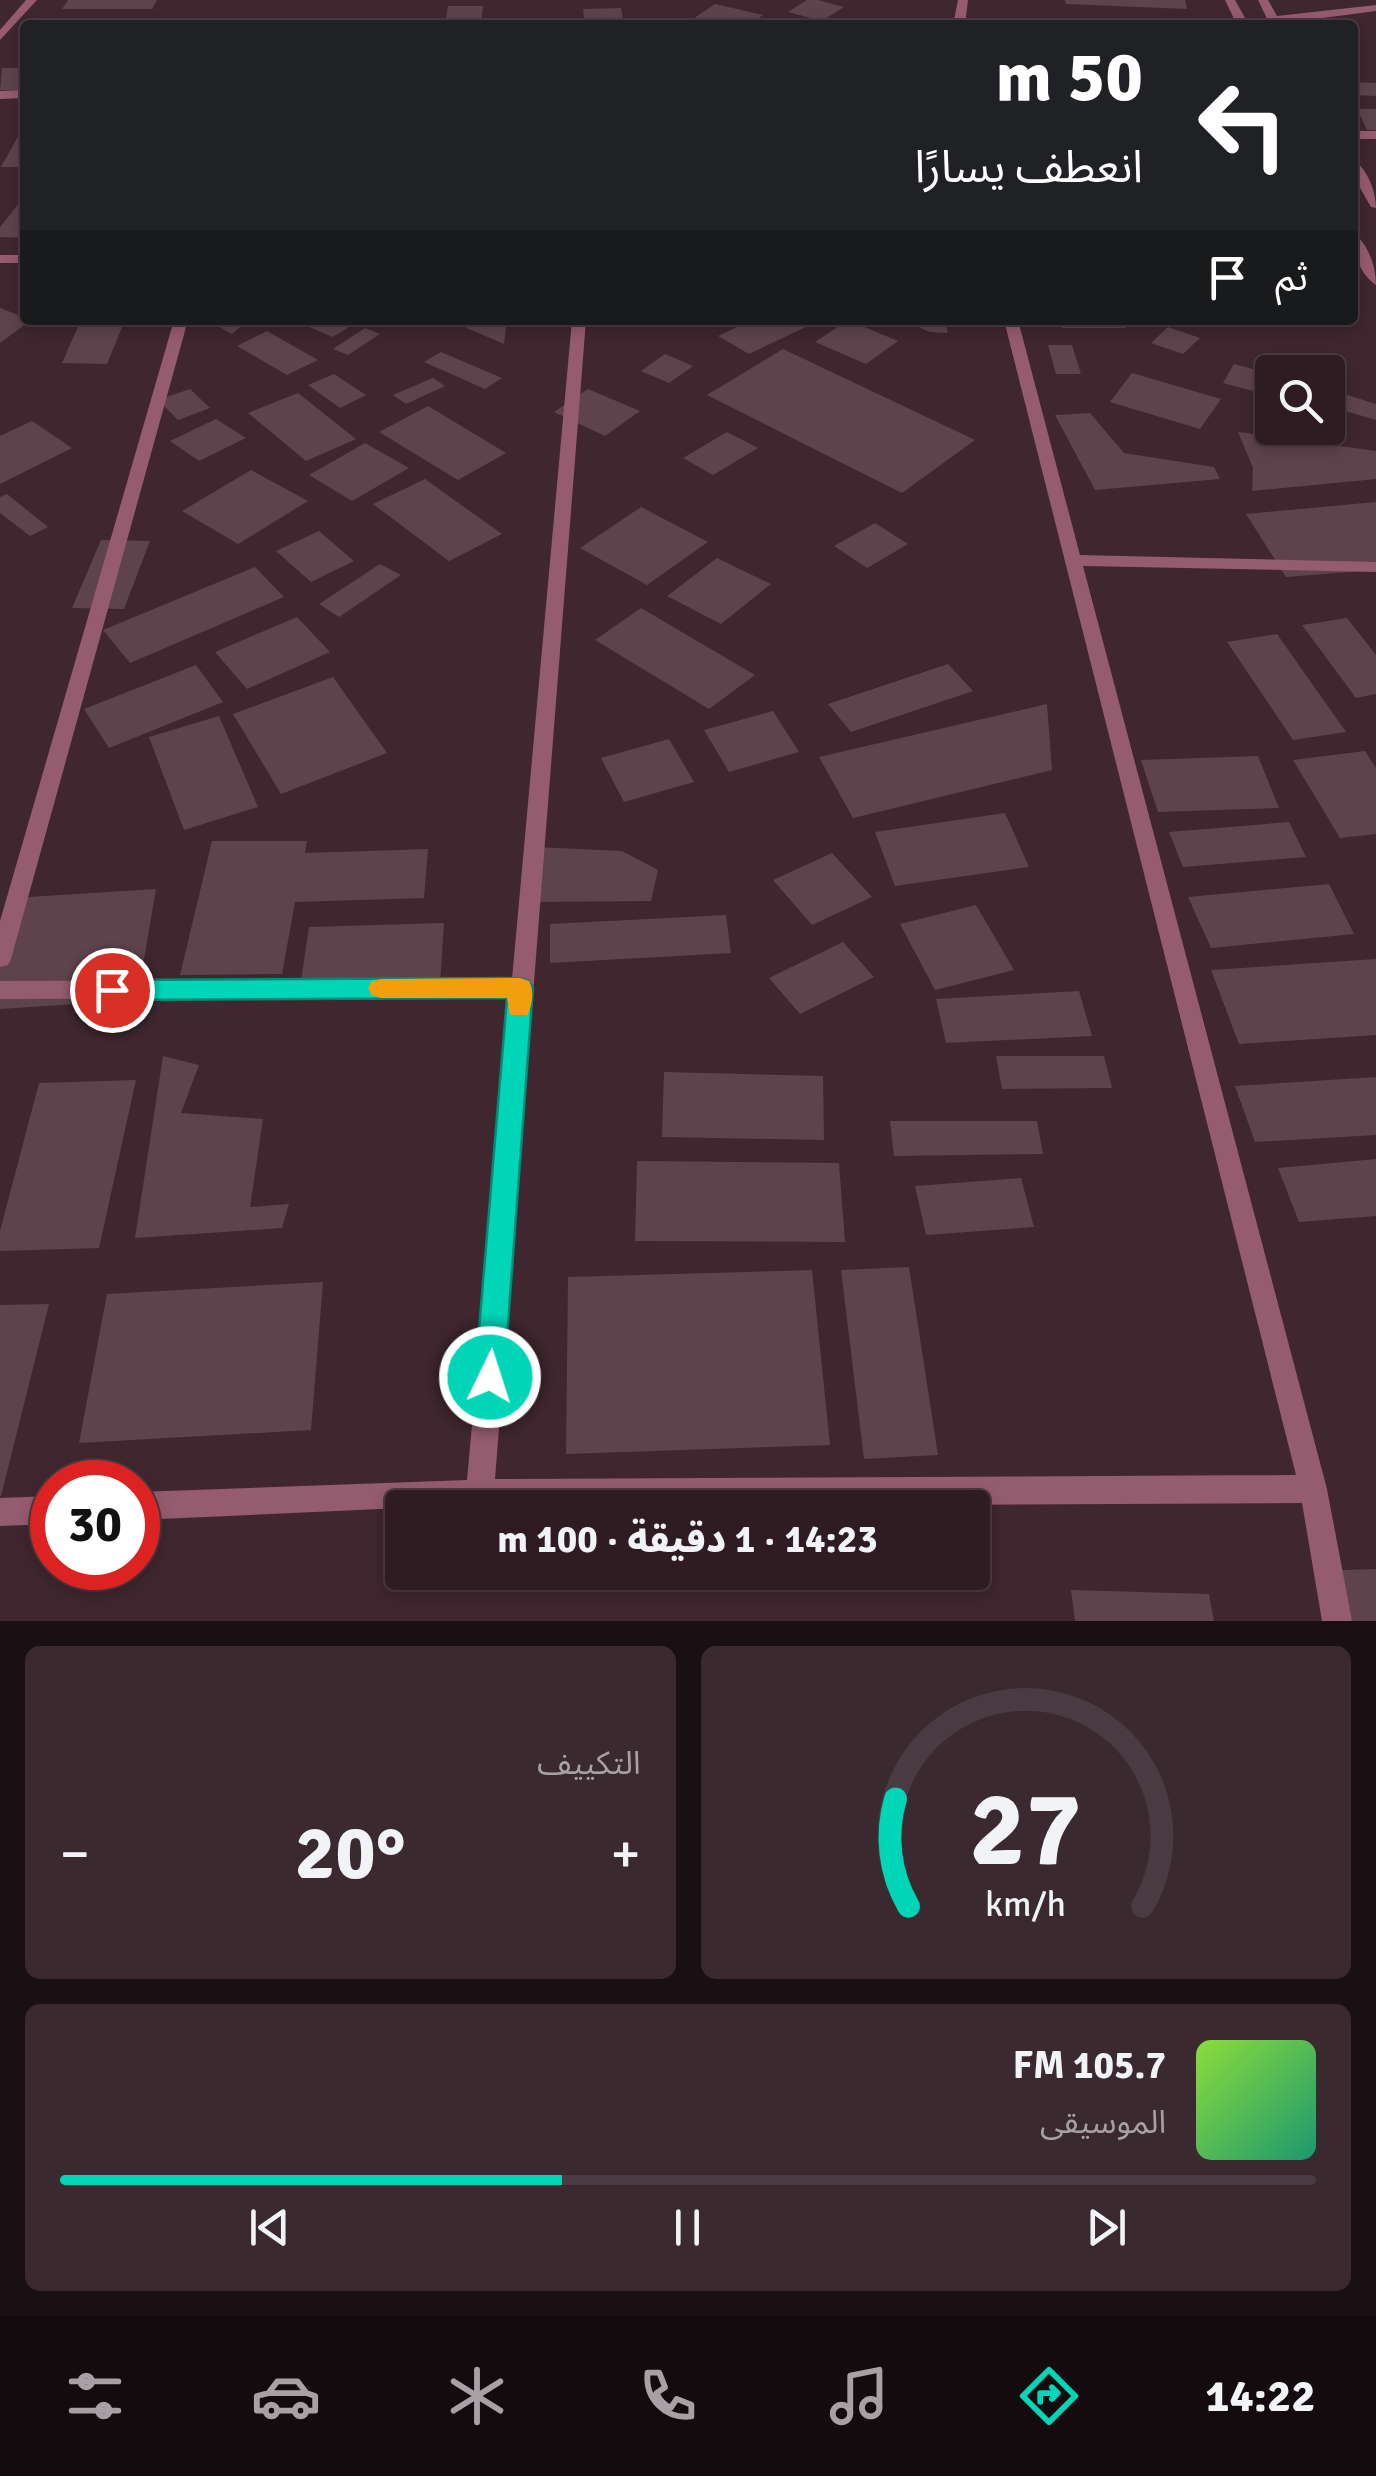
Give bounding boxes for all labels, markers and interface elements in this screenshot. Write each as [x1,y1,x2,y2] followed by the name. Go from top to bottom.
[995,34,1143,120] text: 50 m
[1178,60,1308,190] icon: left
[915,140,1143,195] text: انعطف يسارًا
[1200,250,1255,305] icon: arrive
[1275,254,1308,301] text: ثم
[1255,355,1345,445] map controls
[1255,355,1345,445] button: search
[70,948,155,1033] pin
[85,963,140,1018] icon: arrive
[438,1325,542,1429] position arrow
[30,1460,160,1590] speed limit sign: 30
[497,1516,878,1563] text: 14:23 · 1 دقيقة · 100 m
[537,1744,641,1783] text: التكييف
[970,1766,1082,1894] text: 27
[295,1807,406,1900] text: 20°
[60,1820,90,1888] text: −
[611,1820,641,1888] text: +
[985,1882,1066,1926] text: km/h
[1013,2042,1166,2089] text: 105.7 FM
[1040,2103,1166,2142] text: الموسيقى
[242,2200,297,2255] icon: previous
[660,2200,715,2255] icon: pause
[1079,2200,1134,2255] icon: next
[60,2361,130,2431] icon: filters
[251,2361,321,2431] icon: car
[442,2361,512,2431] icon: climate
[633,2361,703,2431] icon: phone
[824,2361,894,2431] icon: music
[1014,2361,1084,2431] icon: directions
[1205,2369,1316,2424] text: 14:22

